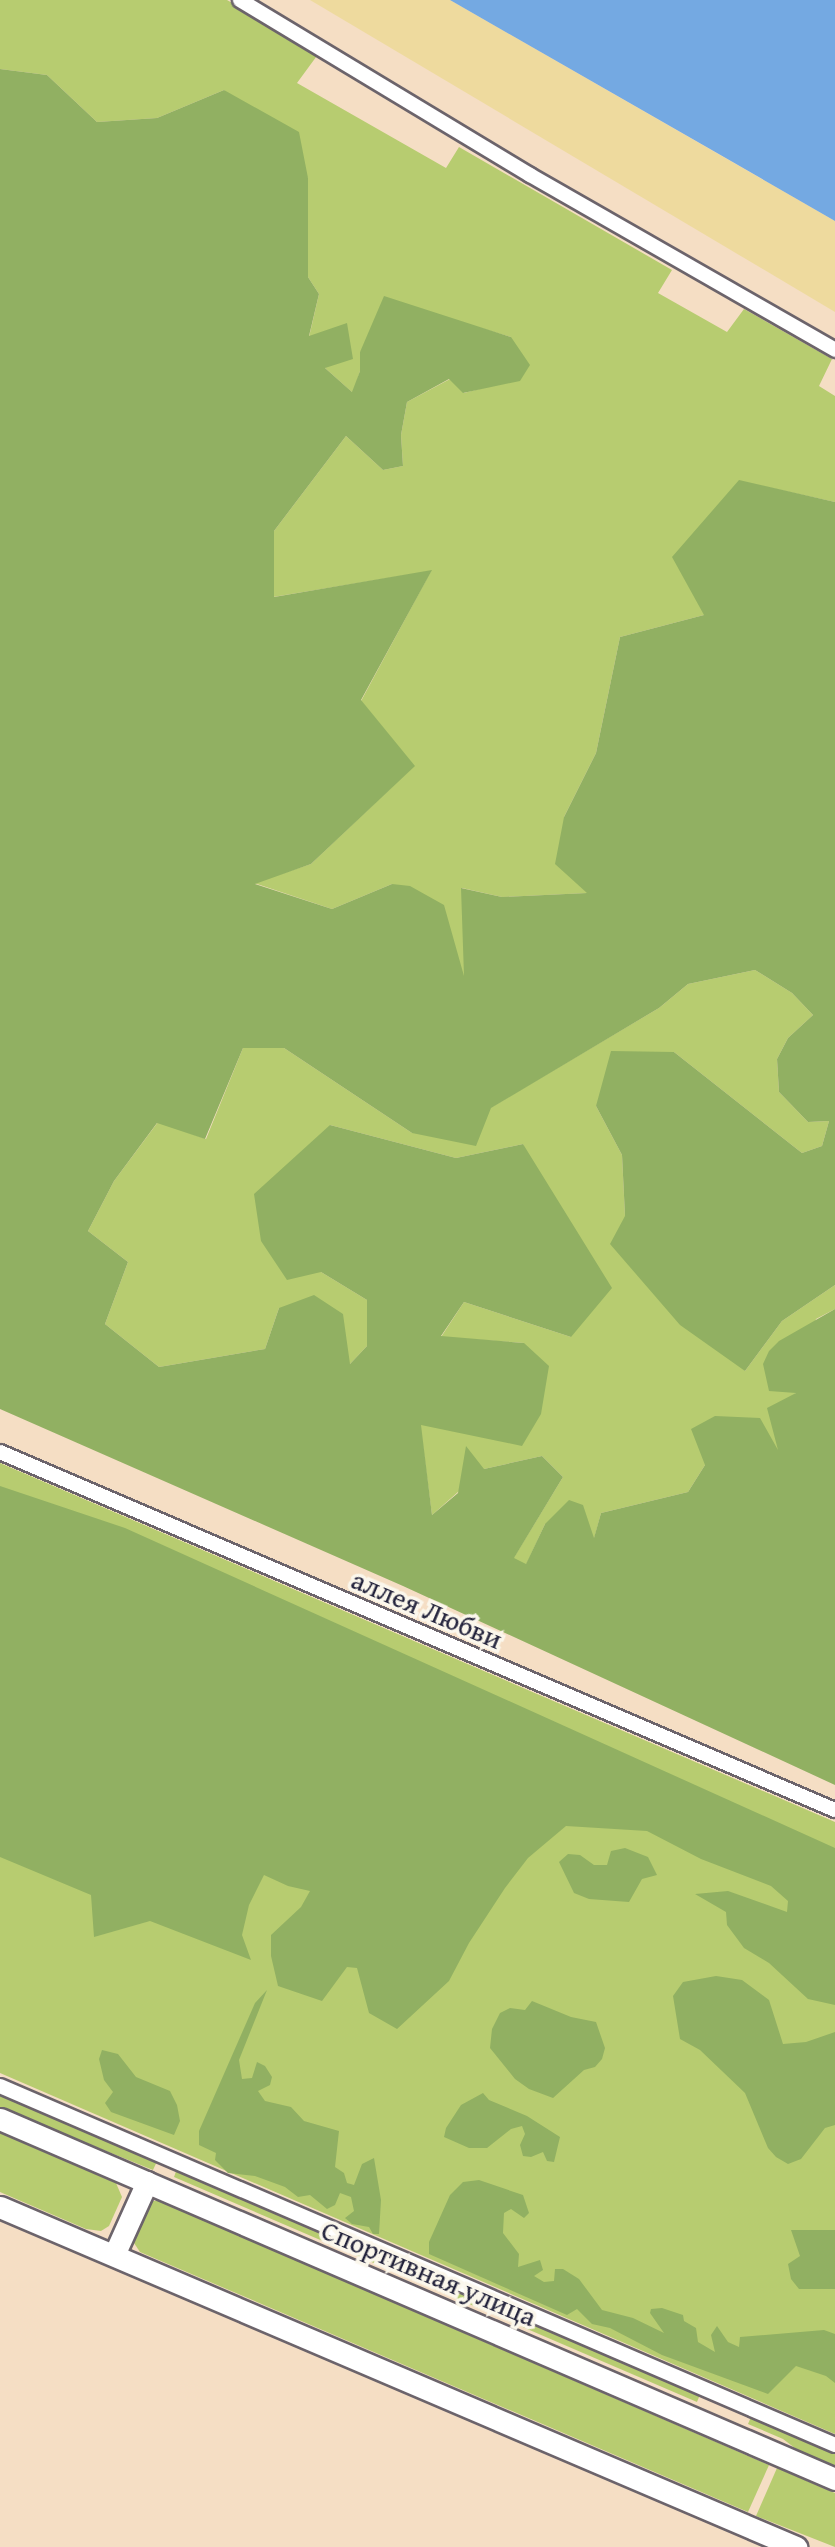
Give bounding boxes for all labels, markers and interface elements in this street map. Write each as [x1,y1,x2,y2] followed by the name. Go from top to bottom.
[347,1562,507,1656] street label: аллея Любви
[317,2213,541,2333] street label: Спортивная улица

